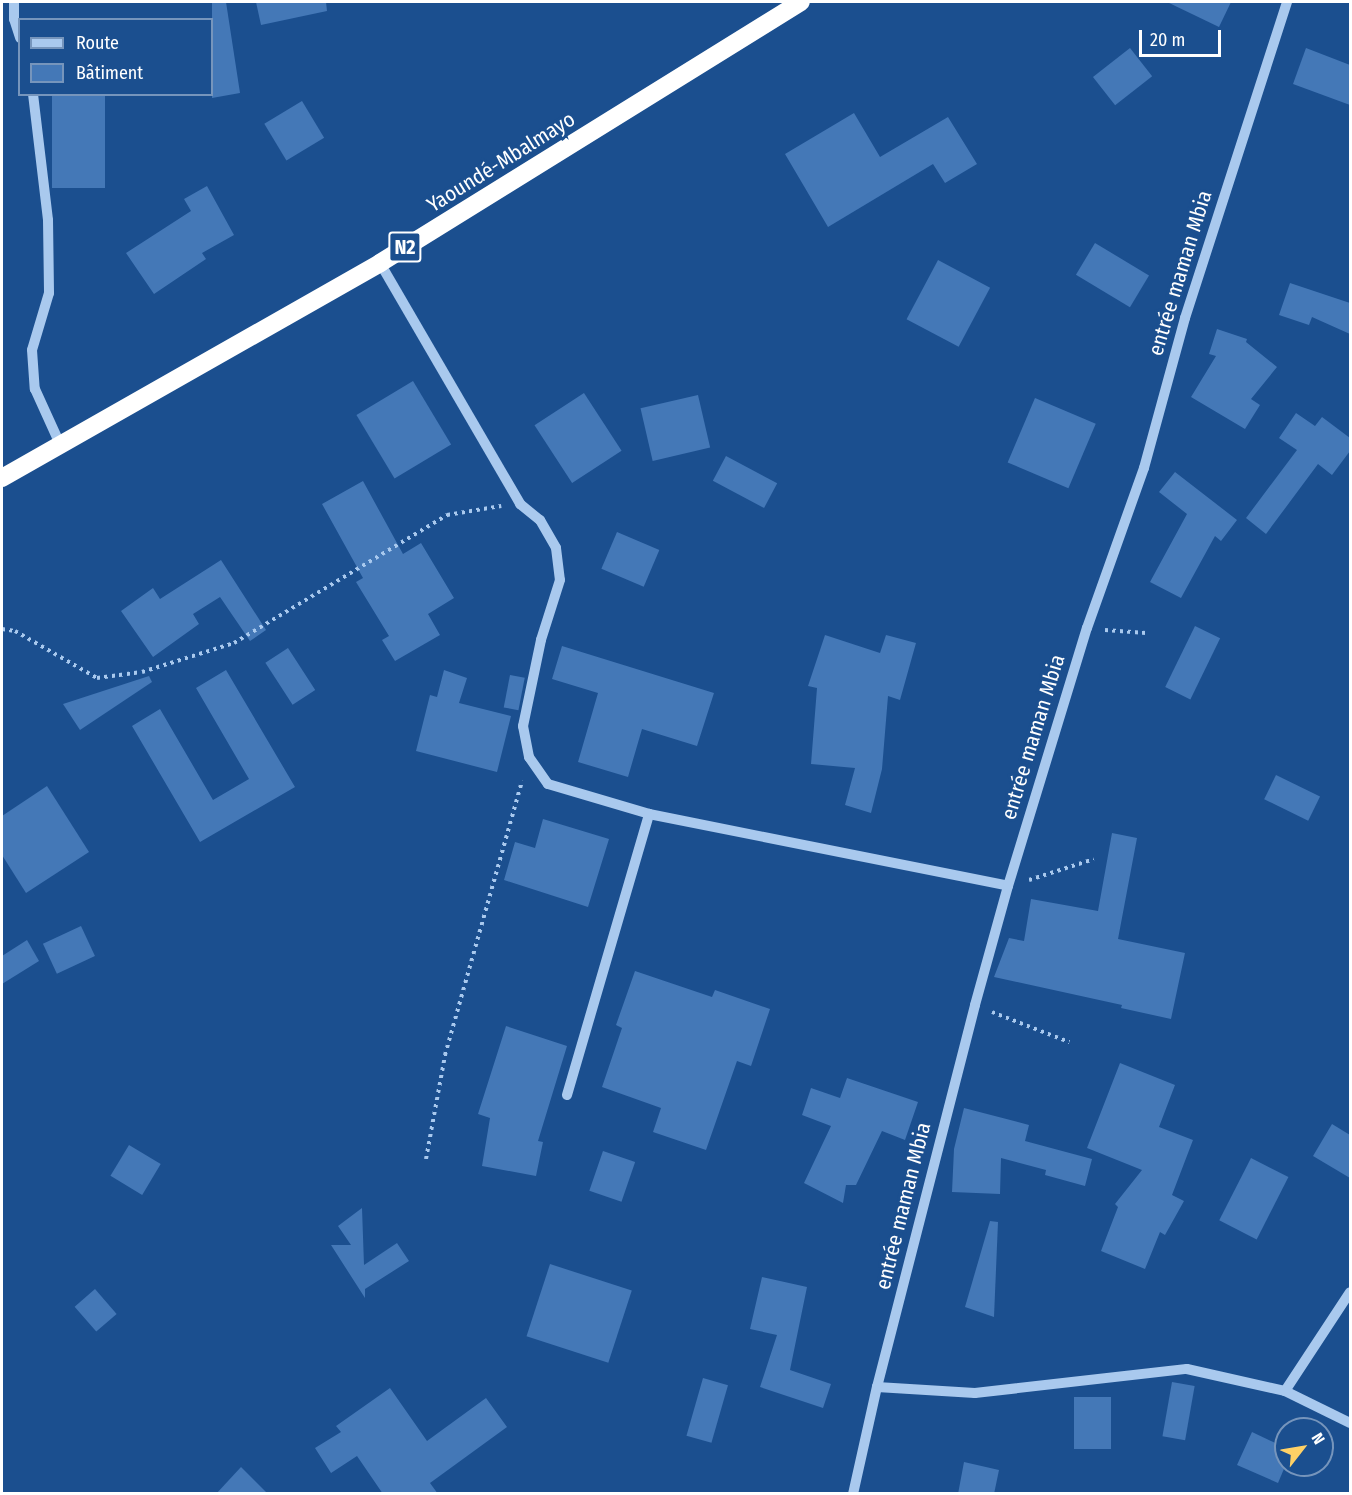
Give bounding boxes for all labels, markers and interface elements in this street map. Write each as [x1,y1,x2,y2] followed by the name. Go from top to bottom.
[18,18,213,96] legend
[1142,18,1224,56] scale bar
[1150,29,1185,51] text: 20 m
[76,32,119,54] text: Route
[76,62,143,84] text: Bâtiment
[422,106,580,218] street label: Yaoundé-Mbalmayo
[1143,187,1217,359] street label: entrée maman Mbia
[387,230,423,264] road number: N2
[996,651,1070,823] street label: entrée maman Mbia
[870,1120,936,1292] street label: entrée maman Mbia
[1274,1417,1334,1477] north arrow
[1308,1429,1329,1448] text: N

